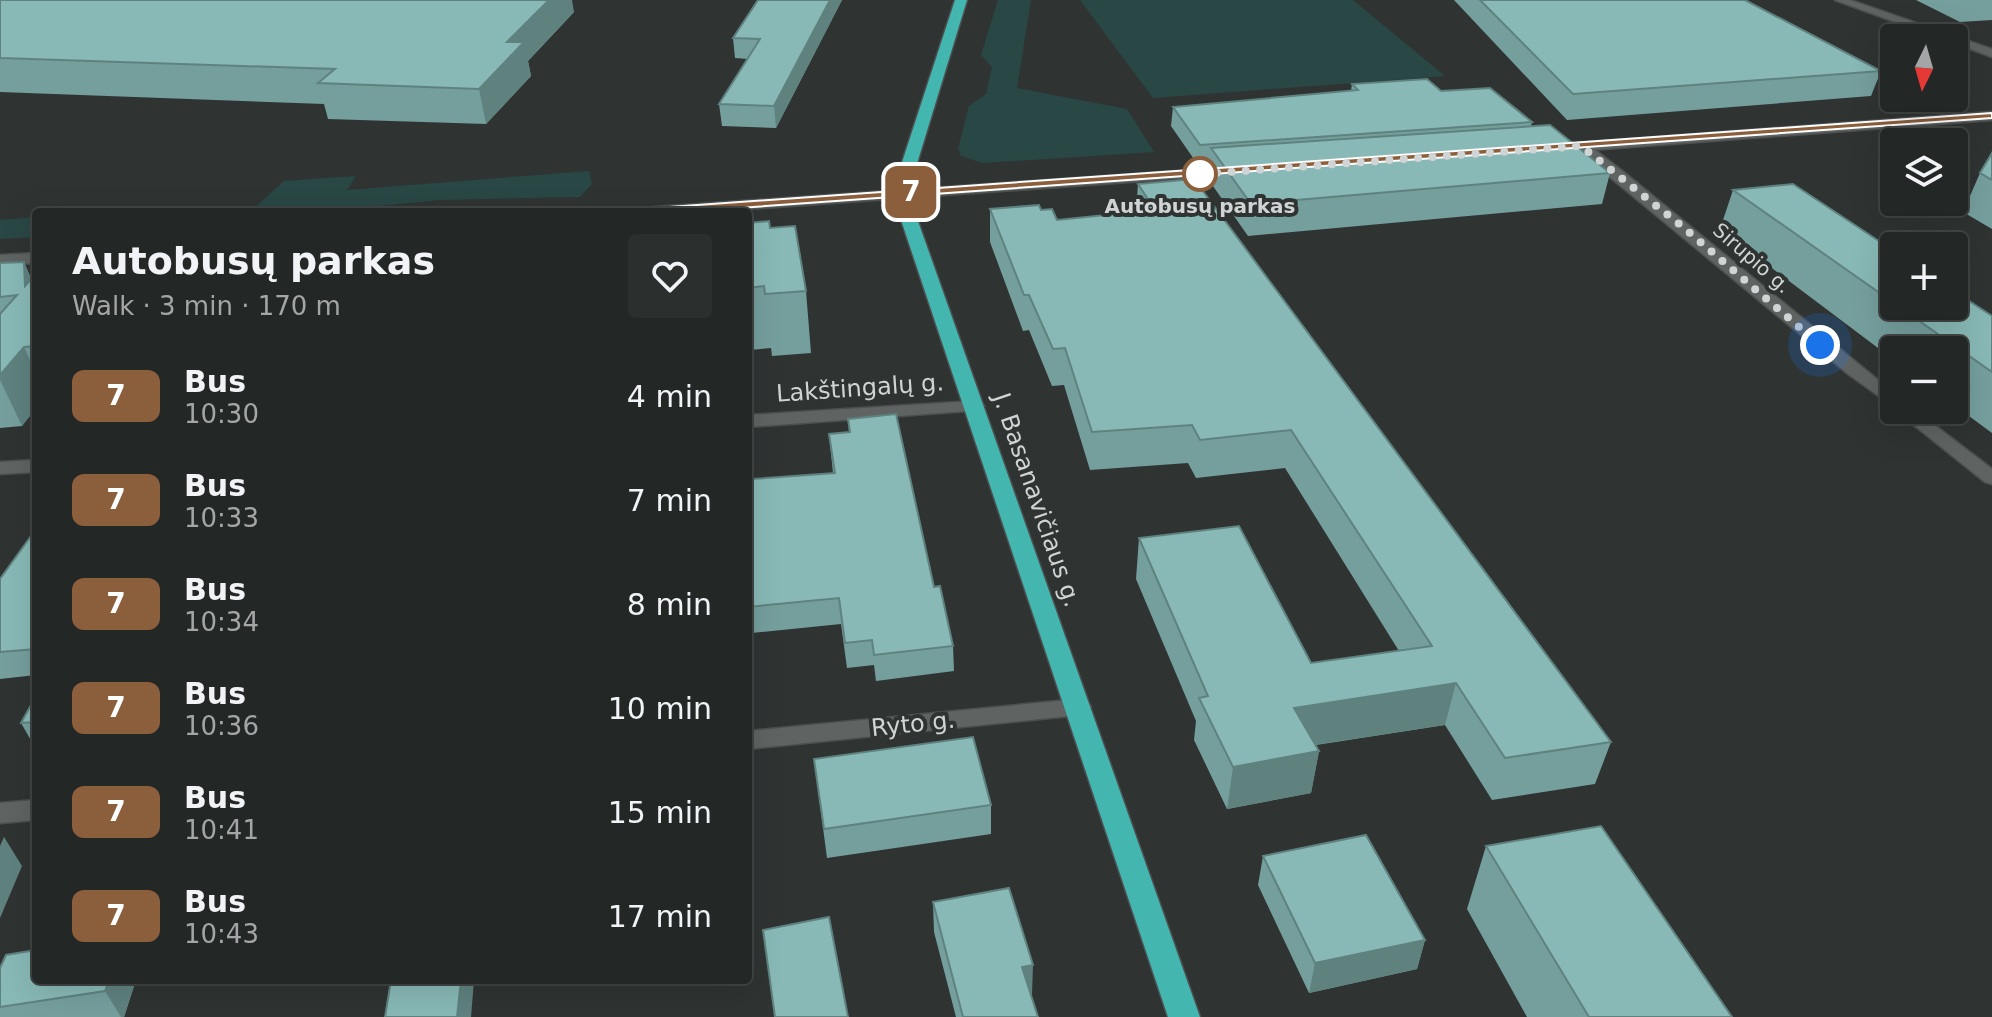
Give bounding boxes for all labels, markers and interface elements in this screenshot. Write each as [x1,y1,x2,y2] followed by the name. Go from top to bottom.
[1880,24,1968,112] north arrow
[1880,24,1968,424] map controls
[1880,128,1968,216] button: layers
[1183,157,1217,191] marker: Autobusų parkas
[885,166,937,218] line badge: 7
[901,175,921,208] text: 7
[1104,194,1296,218] place label: Autobusų parkas
[1708,218,1796,298] street label: Sirupio g.
[1880,232,1968,320] button: +
[628,234,712,318] button: heart
[72,239,435,283] text: Autobusų parkas
[72,291,341,321] text: Walk · 3 min · 170 m
[1800,325,1840,365] your location
[1880,336,1968,424] button: −
[184,364,246,399] text: Bus
[775,368,945,408] street label: Lakštingalų g.
[106,379,126,412] text: 7
[627,379,712,414] text: 4 min
[987,388,1087,611] street label: J. Basanavičiaus g.
[184,399,259,429] text: 10:30
[184,468,246,503] text: Bus
[106,483,126,516] text: 7
[627,483,712,518] text: 7 min
[184,503,259,533] text: 10:33
[184,572,246,607] text: Bus
[106,587,126,620] text: 7
[627,587,712,622] text: 8 min
[184,607,259,637] text: 10:34
[184,676,246,711] text: Bus
[106,691,126,724] text: 7
[608,691,712,726] text: 10 min
[870,706,956,742] street label: Ryto g.
[184,711,259,741] text: 10:36
[184,780,246,815] text: Bus
[106,795,126,828] text: 7
[608,795,712,830] text: 15 min
[184,815,259,845] text: 10:41
[184,884,246,919] text: Bus
[106,899,126,932] text: 7
[608,899,712,934] text: 17 min
[184,919,259,949] text: 10:43

